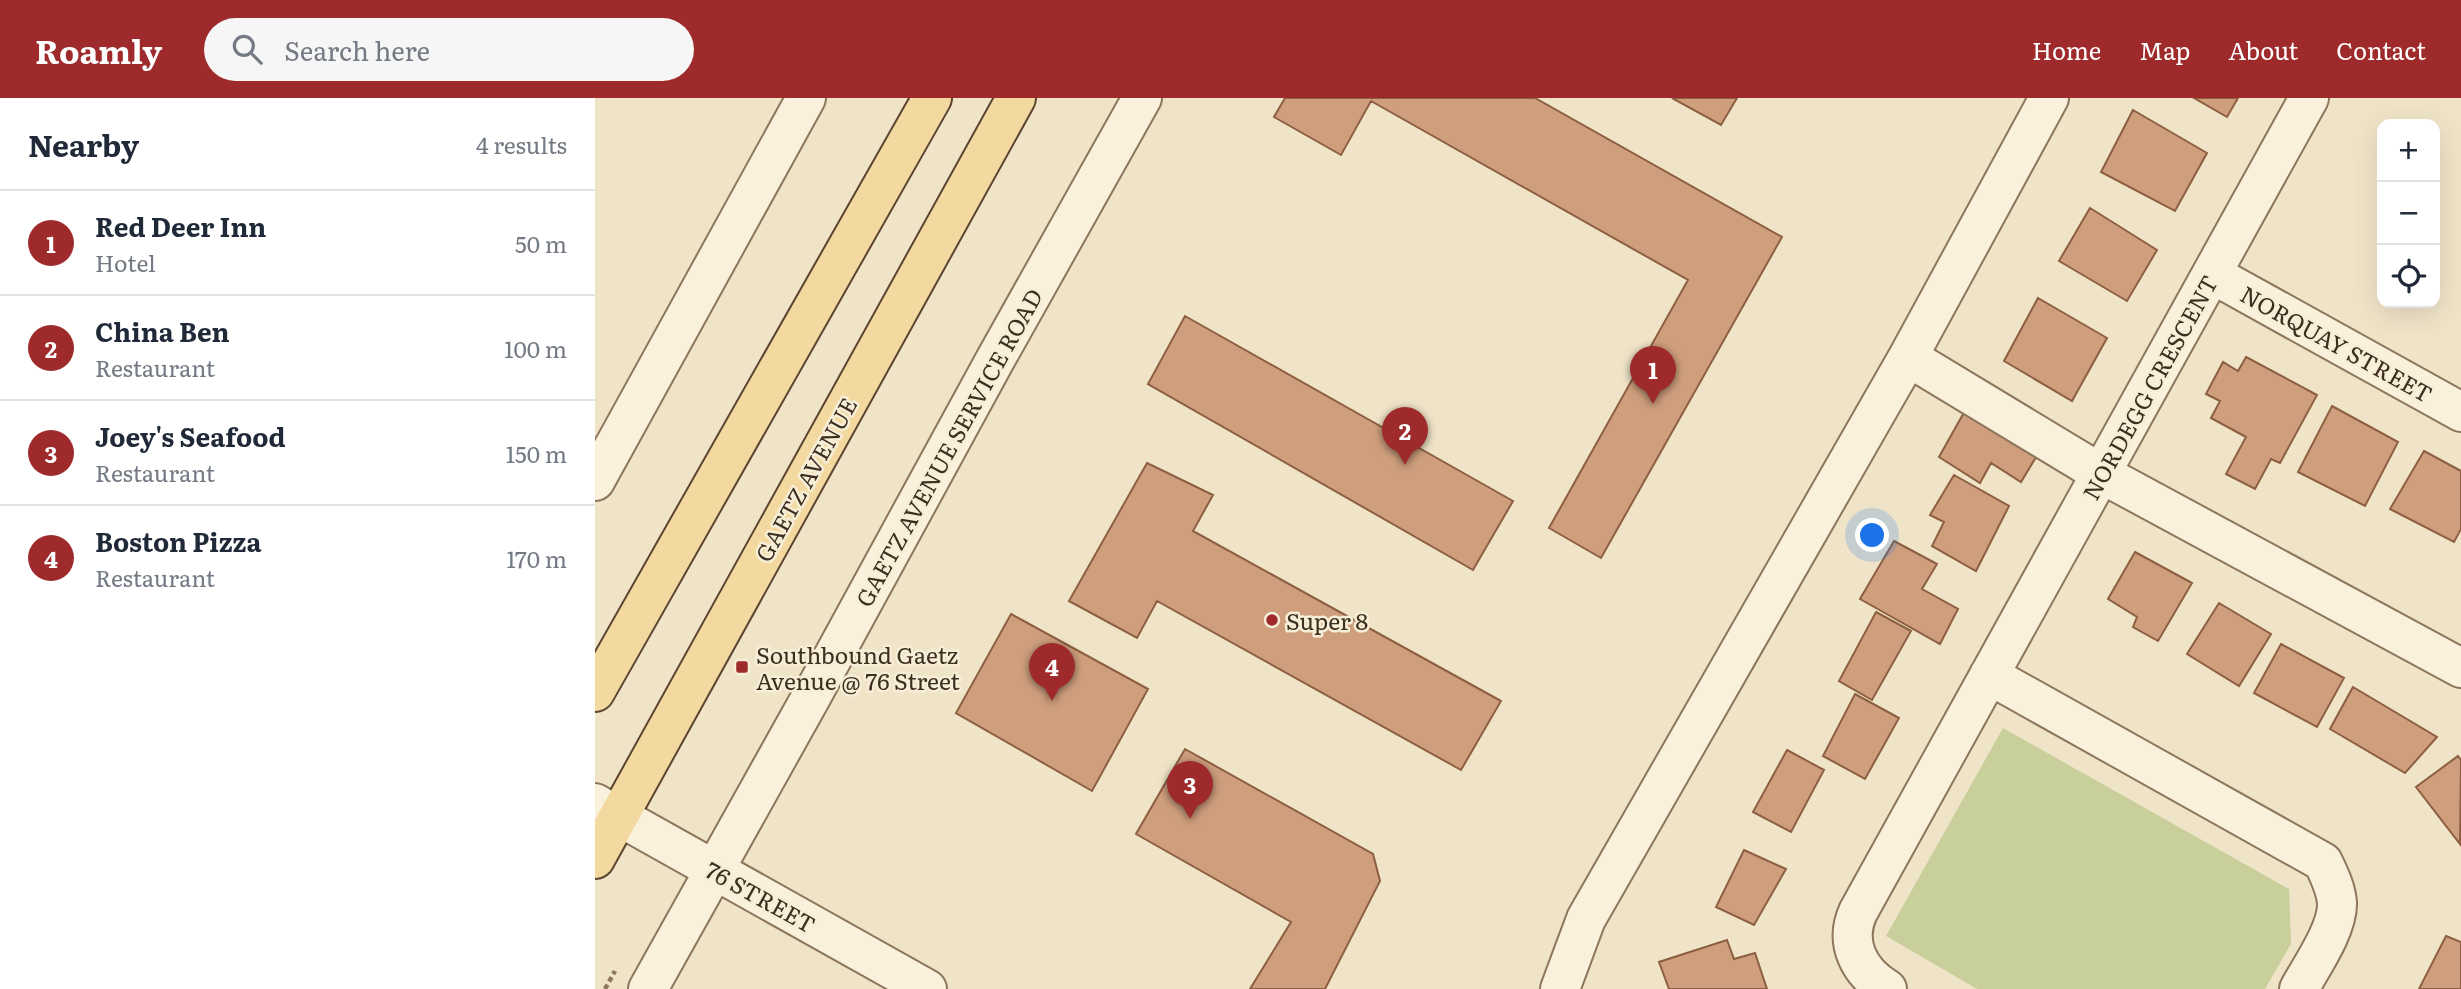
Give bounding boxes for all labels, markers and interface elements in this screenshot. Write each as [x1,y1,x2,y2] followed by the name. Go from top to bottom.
[204,18,694,81] search box
[35,25,162,74] text: Roamly
[228,30,266,68] icon: search
[284,30,430,69] text: Search here
[2032,32,2101,67] text: Home
[2139,32,2190,67] text: Map
[2228,32,2298,67] text: About
[2336,32,2426,67] text: Contact
[2377,119,2440,308] map controls
[2377,119,2440,182] button: +
[28,122,139,166] text: Nearby
[476,127,567,161] text: 4 results
[2377,182,2440,245] button: −
[95,206,266,245] text: Red Deer Inn
[46,226,56,260] text: 1
[515,226,567,260] text: 50 m
[95,245,156,279] text: Hotel
[2377,245,2440,308] button: locate
[2073,268,2225,506] street label: NORDEGG CRESCENT
[2235,276,2439,410] street label: NORQUAY STREET
[846,282,1050,612] street label: GAETZ AVENUE SERVICE ROAD
[95,311,230,350] text: China Ben
[45,331,57,365] text: 2
[504,331,567,365] text: 100 m
[1630,346,1676,404] pin: 1
[95,350,215,384] text: Restaurant
[746,391,864,567] street label: GAETZ AVENUE
[1382,407,1428,465] pin: 2
[95,416,286,455] text: Joey's Seafood
[45,436,57,470] text: 3
[506,436,567,470] text: 150 m
[95,455,215,489] text: Restaurant
[1855,518,1889,552] your location
[95,521,261,560] text: Boston Pizza
[44,541,58,575] text: 4
[506,541,567,575] text: 170 m
[95,560,215,594] text: Restaurant
[1286,603,1368,637] place label: Super 8
[1264,612,1280,628] marker: Super 8
[756,637,961,697] place label: Southbound Gaetz Avenue @ 76 Street
[1029,643,1075,701] pin: 4
[734,659,750,675] marker: Southbound Gaetz Avenue @ 76 Street
[1167,761,1213,819] pin: 3
[700,852,822,940] street label: 76 STREET

